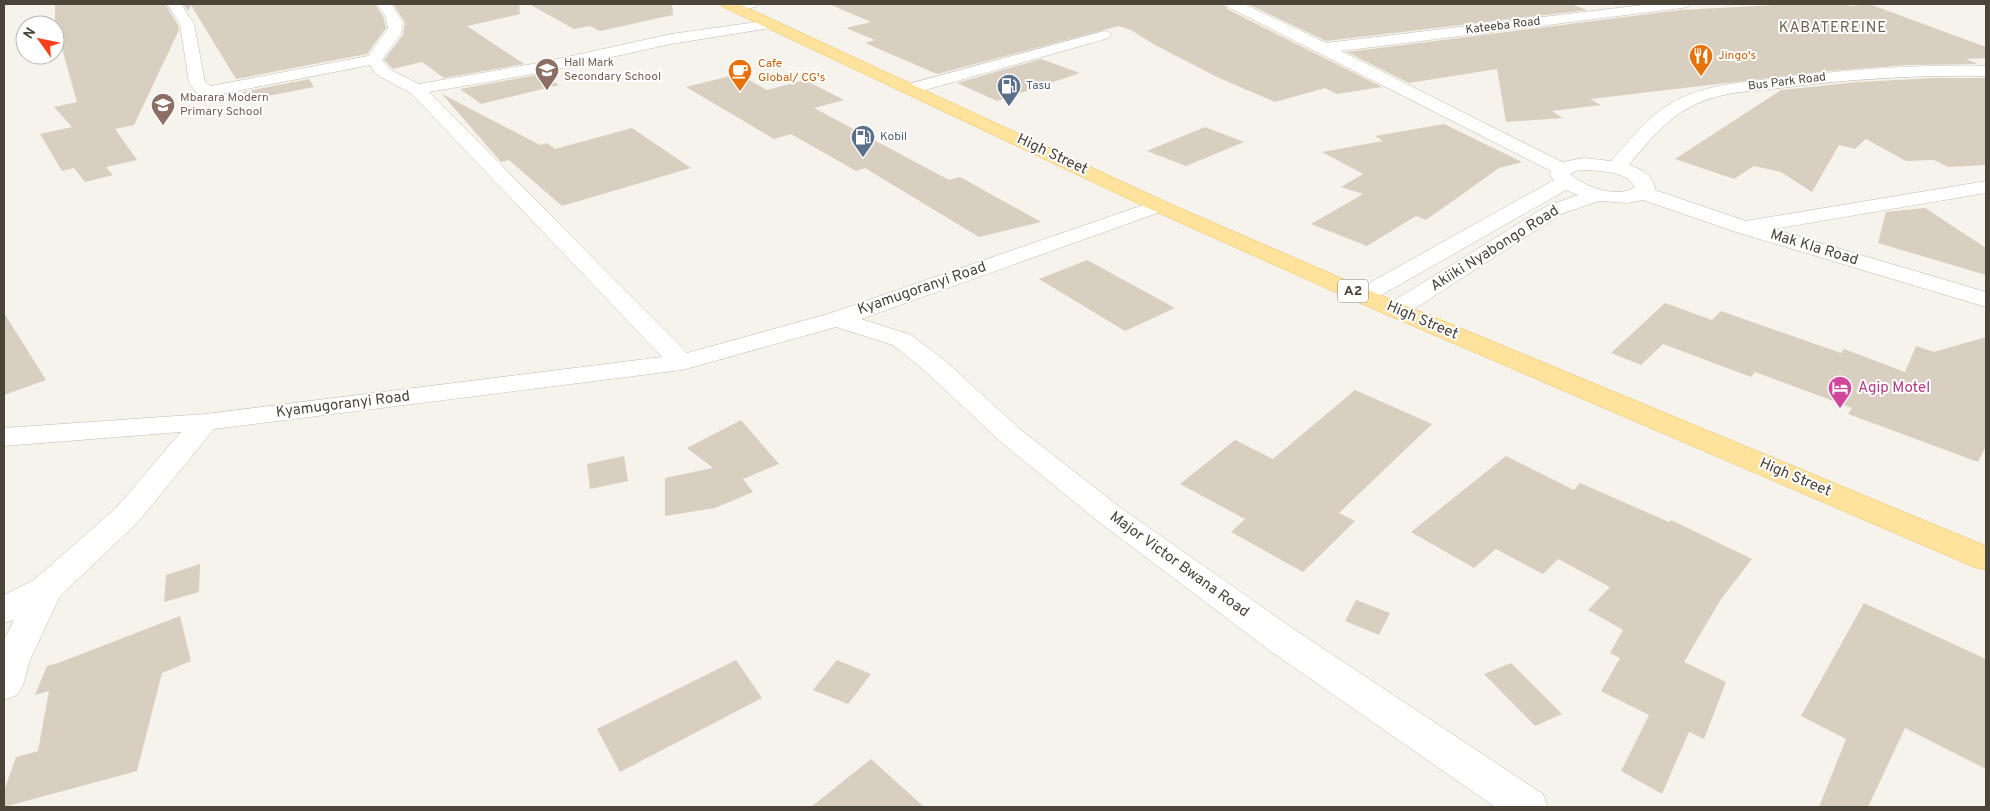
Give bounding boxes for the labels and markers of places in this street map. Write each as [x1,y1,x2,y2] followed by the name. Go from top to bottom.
[1688,43,1714,77] restaurant icon: Jingo's
[1718,48,1756,64] place label: Jingo's
[564,55,661,85] place label: Hall Mark Secondary School
[758,56,825,86] place label: Cafe Global/ CG's
[534,57,560,91] school or university icon: Hall Mark Secondary School
[727,58,753,92] cafe icon: Cafe Global/ CG's
[996,73,1022,107] fuel station icon: Tasu
[1026,78,1051,94] place label: Tasu
[180,90,269,120] place label: Mbarara Modern Primary School
[150,92,176,126] school or university icon: Mbarara Modern Primary School
[850,124,876,158] fuel station icon: Kobil
[880,129,907,145] place label: Kobil
[1827,375,1853,409] hotel icon: Agip Motel
[1858,379,1930,398] place label: Agip Motel

